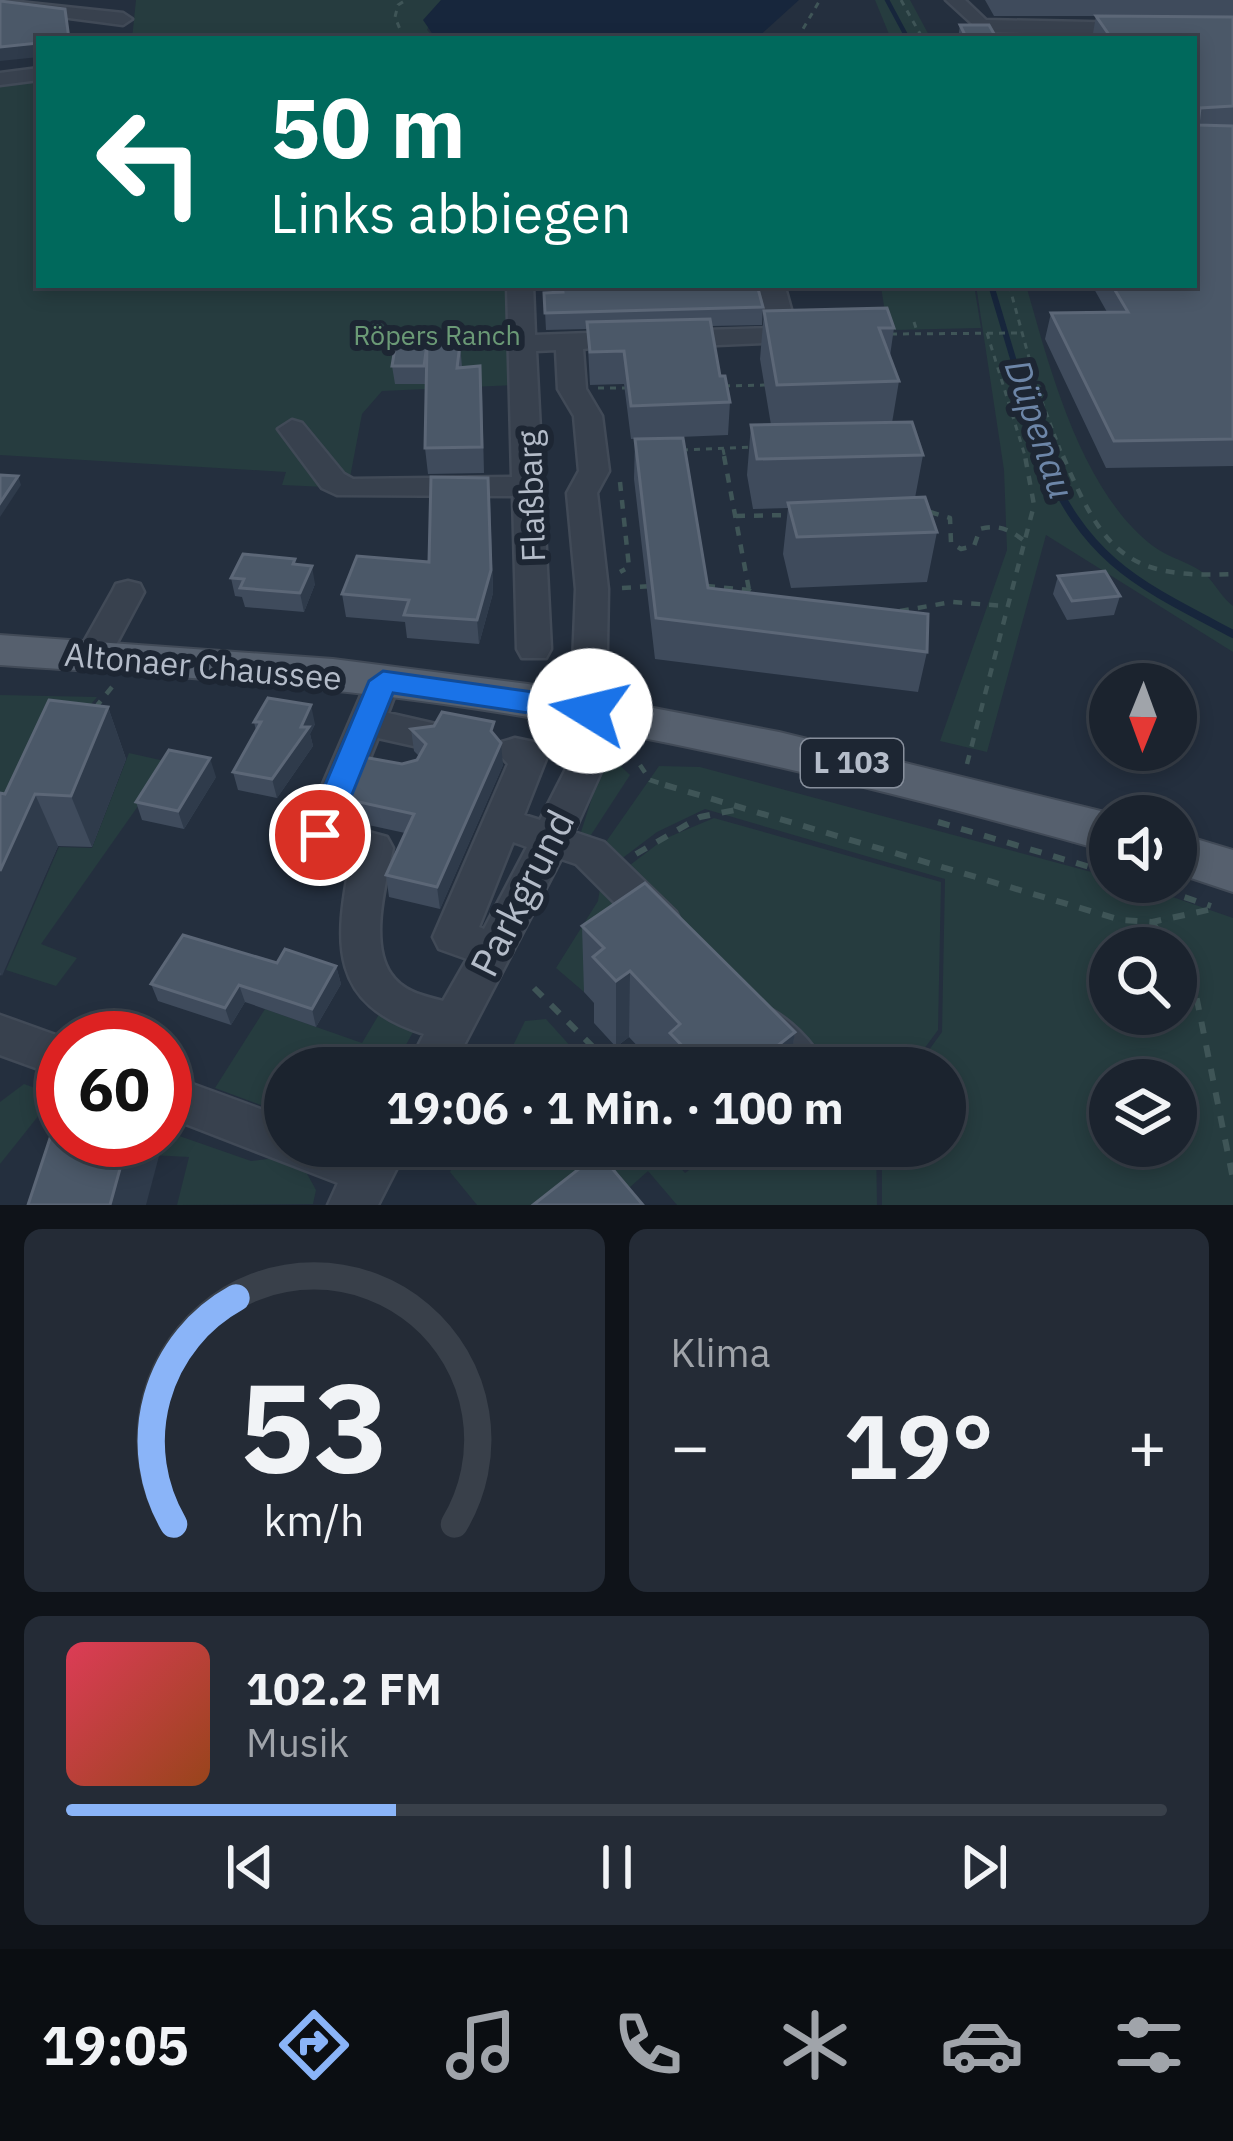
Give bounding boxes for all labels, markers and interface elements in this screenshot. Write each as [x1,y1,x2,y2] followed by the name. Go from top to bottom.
[270,72,466,181] text: 50 m
[72,84,228,240] icon: left
[270,178,631,248] text: Links abbiegen
[353,317,521,352] park label: Röpers Ranch
[995,353,1086,505] water label: Düpenau
[507,429,554,563] street label: Flaßbarg
[63,632,343,699] street label: Altonaer Chaussee
[527,648,653,774] position arrow
[1089,663,1197,771] north arrow
[1089,663,1197,1167] map controls
[801,739,903,787] road number: L 103
[269,784,371,886] pin
[1089,795,1197,903] button: sound
[458,801,585,985] street label: Parkgrund
[287,802,353,868] icon: arrive
[1089,927,1197,1035] button: search
[36,1011,192,1167] speed limit sign: 60
[1089,1059,1197,1167] button: layers
[386,1078,844,1136] text: 19:06 · 1 Min. · 100 m
[671,1327,770,1378] text: Klima
[239,1345,389,1507] text: 53
[844,1387,994,1504] text: 19°
[671,1402,710,1488] text: −
[1127,1402,1167,1488] text: +
[264,1491,365,1547] text: km/h
[246,1659,442,1717] text: 102.2 FM
[246,1717,349,1768] text: Musik
[217,1834,283,1900] icon: previous
[584,1834,650,1900] icon: pause
[951,1834,1017,1900] icon: next
[272,2003,356,2087] icon: directions
[439,2003,523,2087] icon: music
[606,2003,690,2087] icon: phone
[773,2003,857,2087] icon: climate
[940,2003,1024,2087] icon: car
[1107,2003,1191,2087] icon: filters
[42,2010,189,2080] text: 19:05

